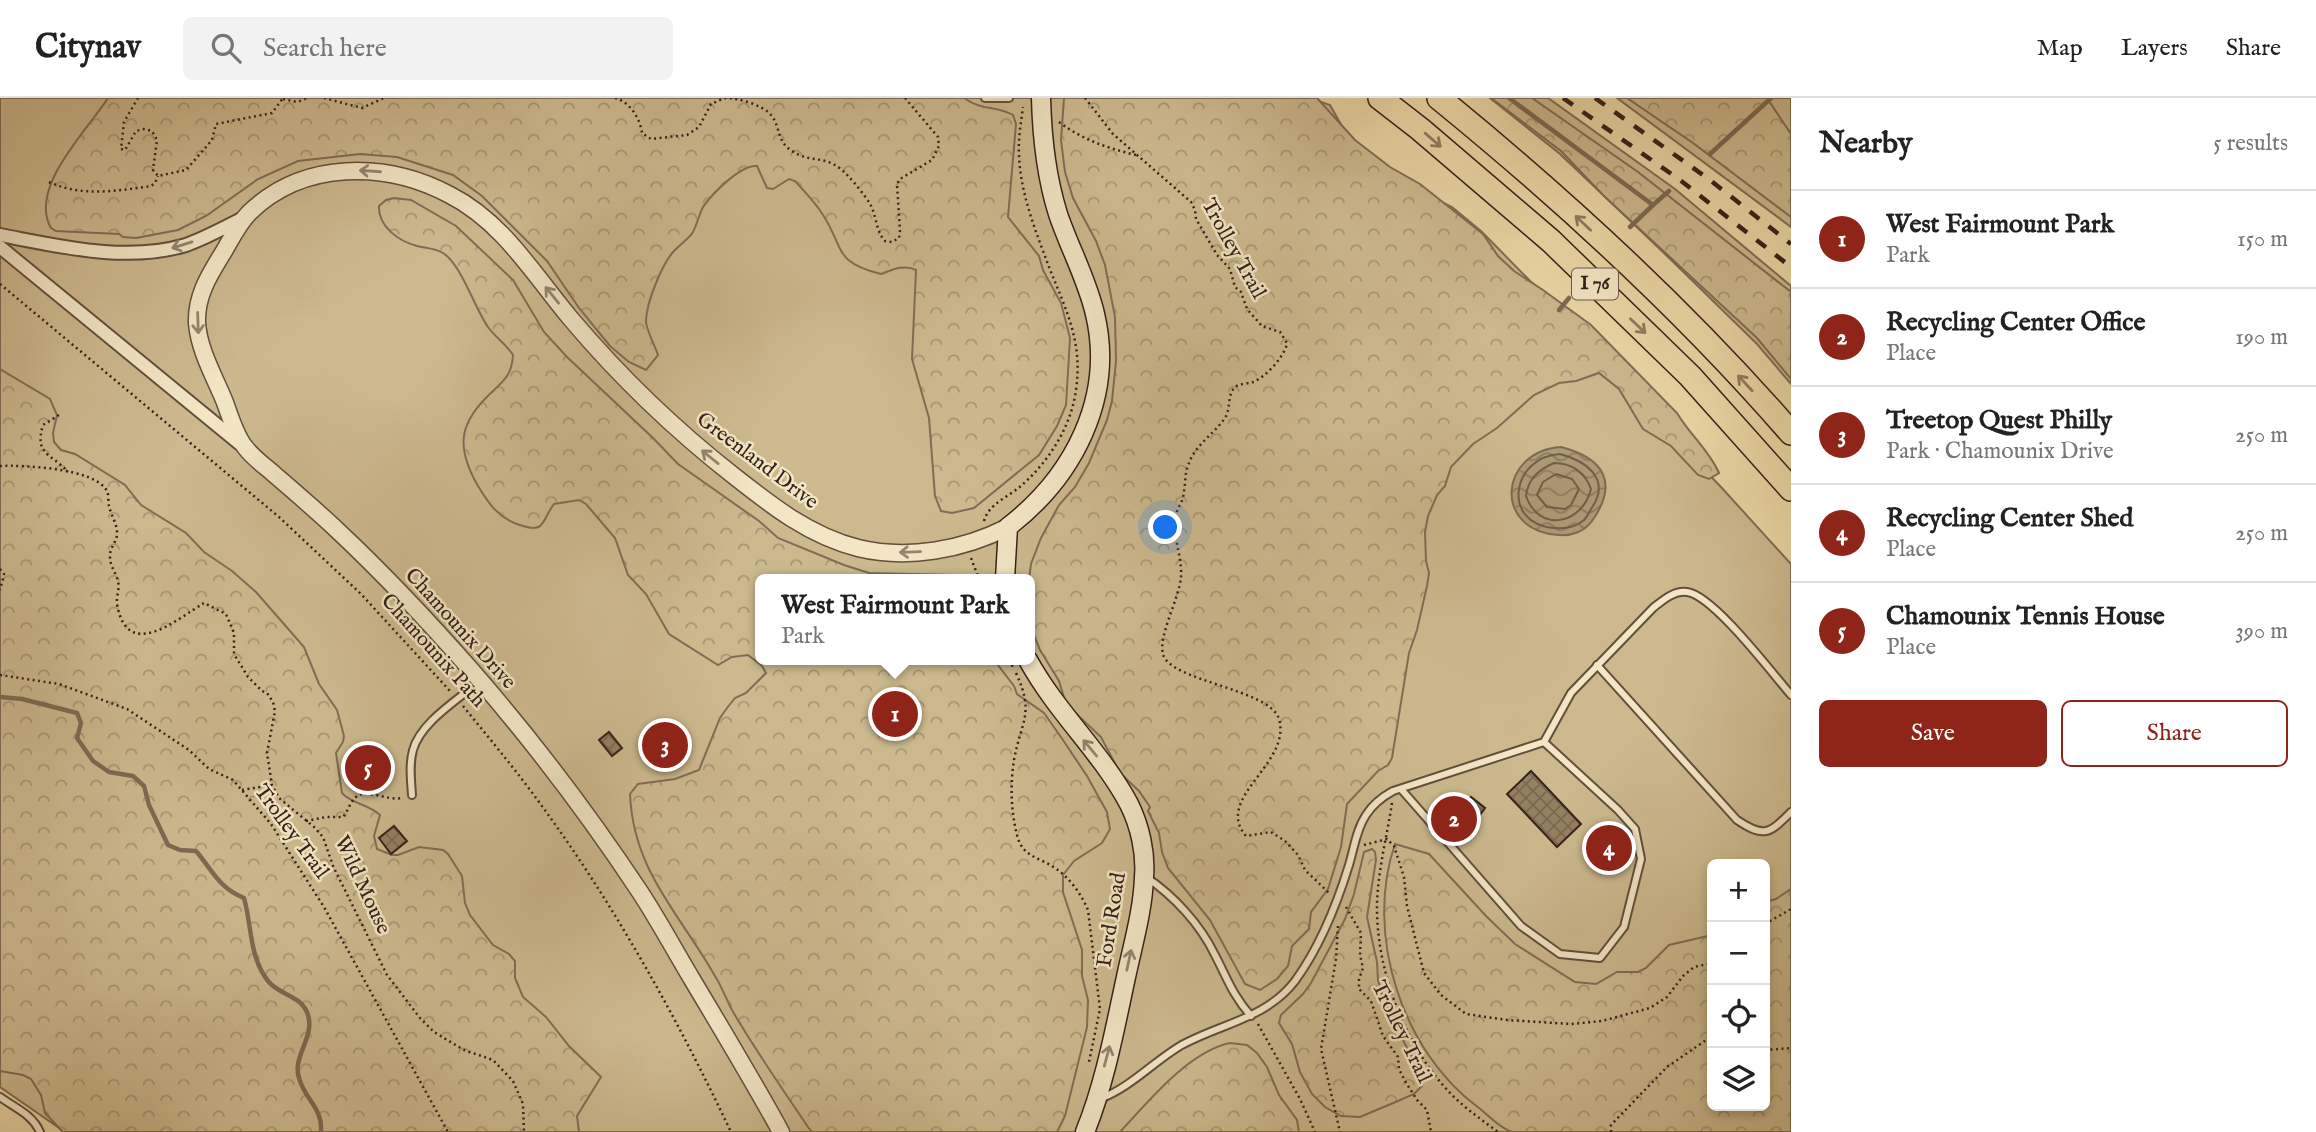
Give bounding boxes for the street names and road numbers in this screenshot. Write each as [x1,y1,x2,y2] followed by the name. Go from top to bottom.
[1194,194,1272,304] street label: Trolley Trail
[1572,268,1618,300] road number: I 76
[691,406,824,516] street label: Greenland Drive
[398,563,522,696] street label: Chamounix Drive
[375,588,491,714] street label: Chamounix Path
[248,779,335,885] street label: Trolley Trail
[327,831,397,939] street label: Wild Mouse
[1091,870,1133,969] street label: Ford Road
[1365,976,1437,1088] street label: Trolley Trail

